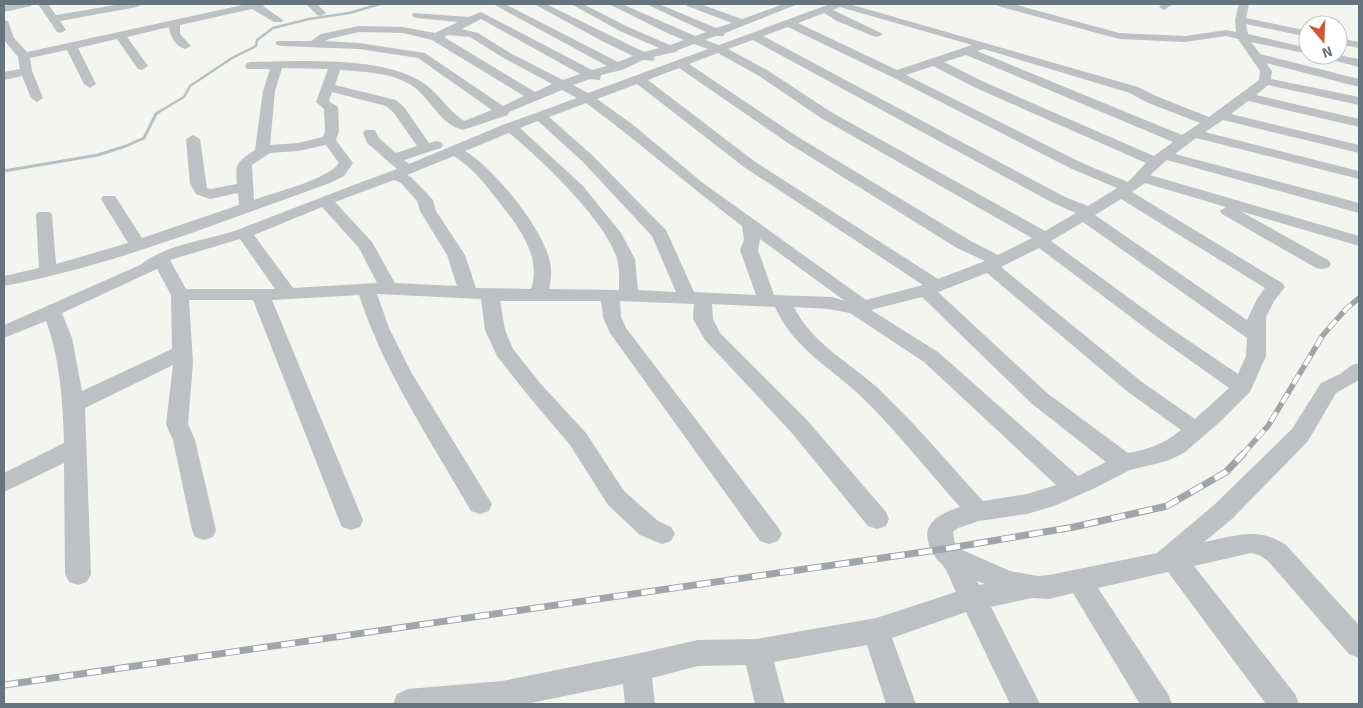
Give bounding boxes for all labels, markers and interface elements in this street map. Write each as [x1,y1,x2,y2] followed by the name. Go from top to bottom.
[1298,15,1348,65] north arrow
[1320,42,1334,61] text: N

